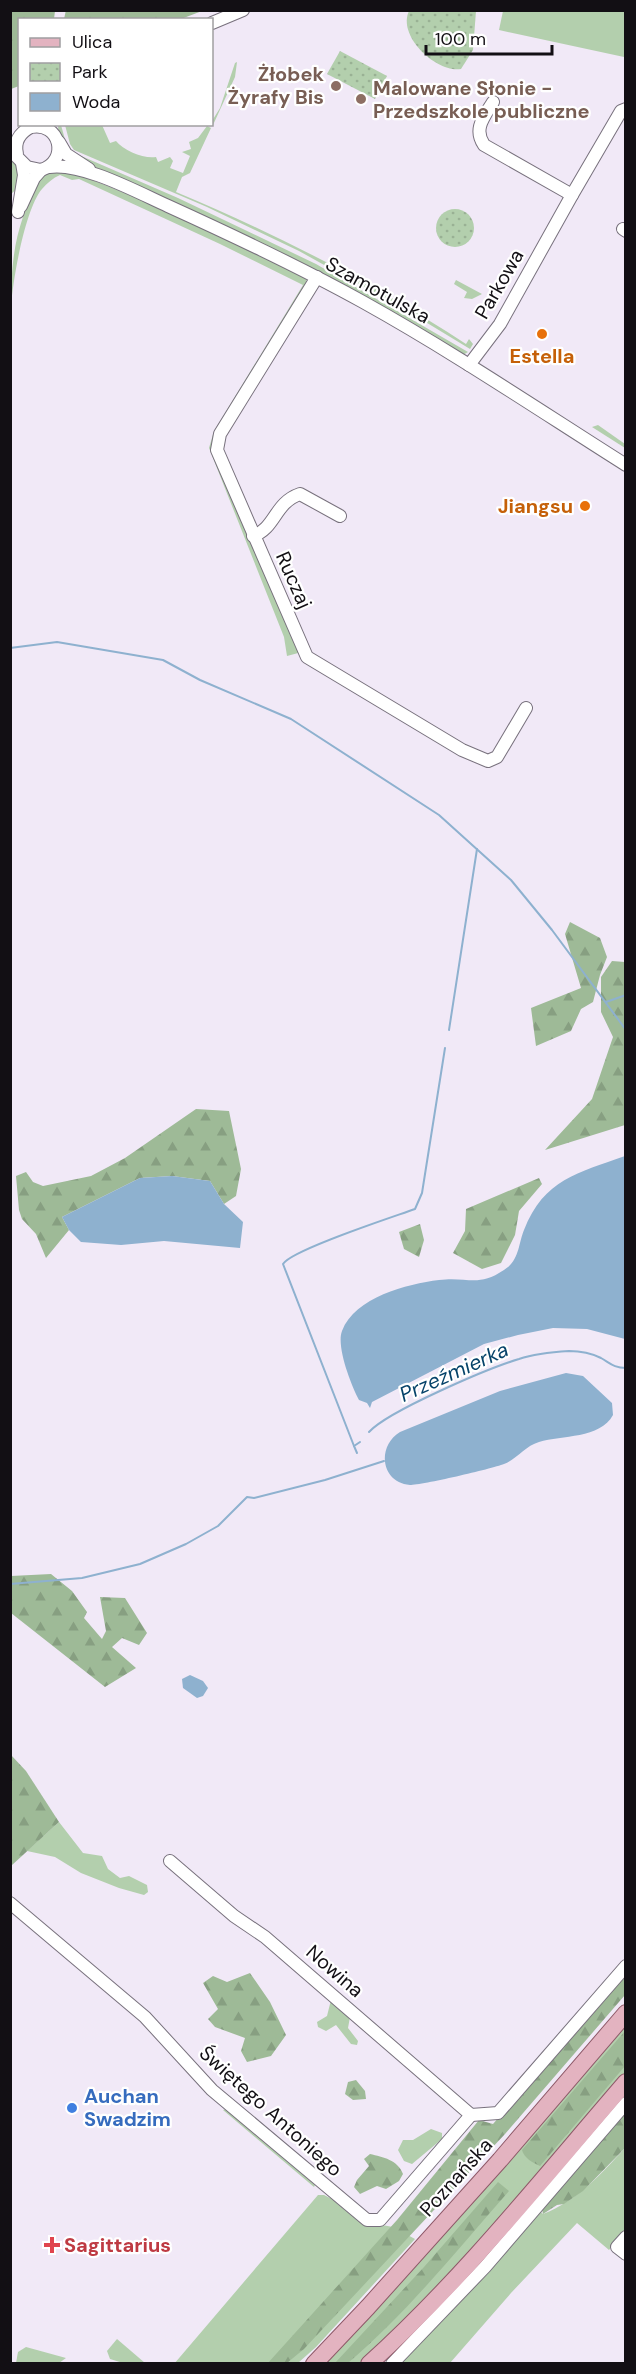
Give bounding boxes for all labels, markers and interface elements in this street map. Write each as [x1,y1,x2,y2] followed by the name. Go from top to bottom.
[18,18,213,126] legend
[426,18,552,56] scale bar
[435,27,486,51] text: 100 m
[72,30,112,54] text: Ulica
[72,60,108,84] text: Park
[227,61,324,110] place label: Żłobek Żyrafy Bis
[373,75,590,124] place label: Malowane Słonie - Przedszkole publiczne
[329,79,343,93] marker: Żłobek Żyrafy Bis
[72,90,120,114] text: Woda
[354,92,368,106] marker: Malowane Słonie - Przedszkole publiczne
[469,245,529,323] street label: Parkowa
[321,251,435,329] street label: Szamotulska
[535,327,549,341] marker: Estella
[510,343,574,369] place label: Estella
[498,493,573,519] place label: Jiangsu
[578,499,592,513] marker: Jiangsu
[270,547,318,613] street label: Ruczaj
[395,1335,513,1409] water label: Przeźmierka
[301,1939,369,2003] street label: Nowina
[194,2040,348,2182] street label: Świętego Antoniego
[84,2083,171,2132] place label: Auchan Swadzim
[65,2101,79,2115] marker: Auchan Swadzim
[414,2132,498,2222] street label: Poznańska
[64,2232,171,2258] place label: Sagittarius
[45,2238,59,2252] marker: Sagittarius

